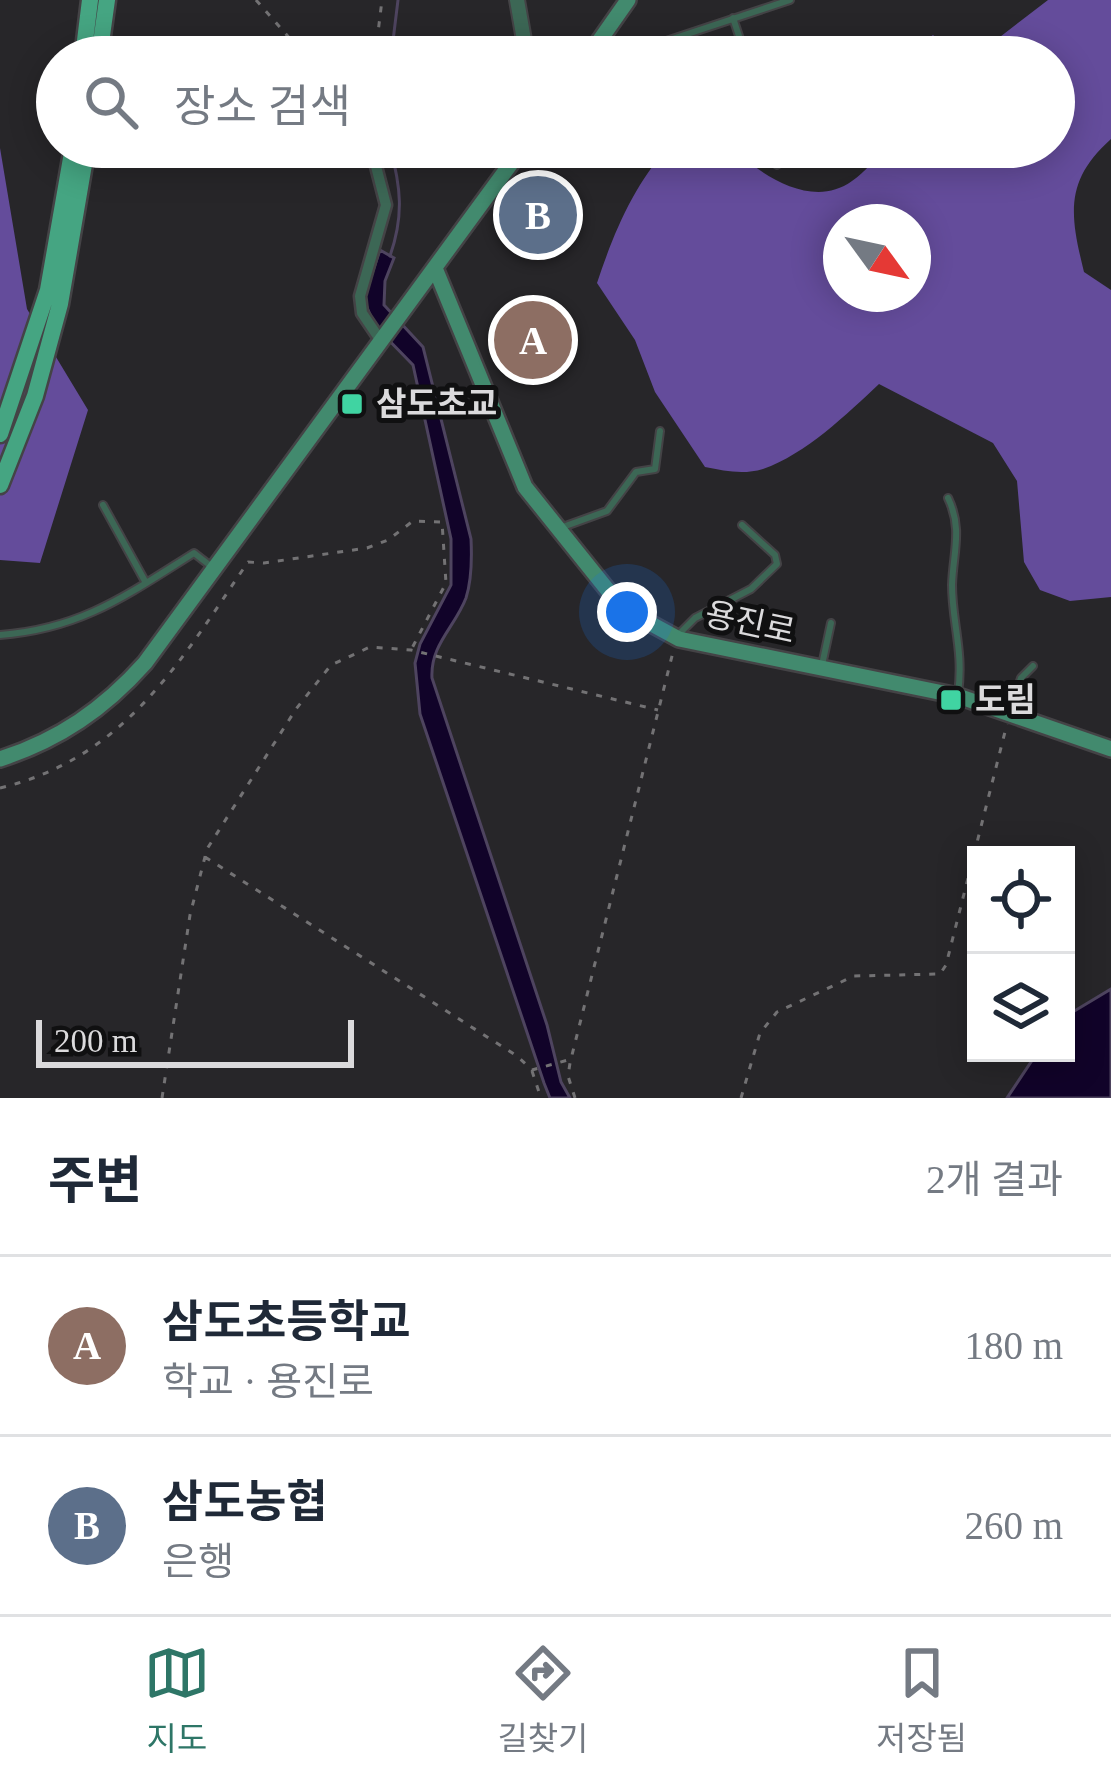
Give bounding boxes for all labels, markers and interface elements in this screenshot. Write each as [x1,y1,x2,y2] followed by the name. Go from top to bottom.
[36,36,1075,168] search box
[78,69,144,135] icon: search
[174,82,351,132] text: 장소 검색
[499,170,577,260] pin: B
[823,204,931,312] north arrow
[494,295,572,385] pin: A
[376,386,497,422] place label: 삼도초교
[339,391,365,417] marker: 삼도초교
[597,582,657,642] your location
[702,596,798,650] street label: 용진로
[975,682,1036,718] place label: 도림
[938,687,964,713] marker: 도림
[967,846,1075,1062] map controls
[967,846,1075,954] button: locate
[967,954,1075,1062] button: layers
[36,1014,354,1067] scale bar
[54,1023,137,1059] text: 200 m
[48,1153,142,1209] text: 주변
[926,1158,1063,1201] text: 2개 결과
[162,1297,410,1347] text: 삼도초등학교
[73,1324,101,1367] text: A
[964,1324,1063,1367] text: 180 m
[162,1360,374,1403] text: 학교 · 용진로
[162,1477,328,1527] text: 삼도농협
[74,1504,100,1547] text: B
[964,1504,1063,1547] text: 260 m
[162,1540,234,1583] text: 은행
[144,1640,210,1760] tab: 지도
[497,1640,588,1760] tab: 길찾기
[876,1640,967,1760] tab: 저장됨

